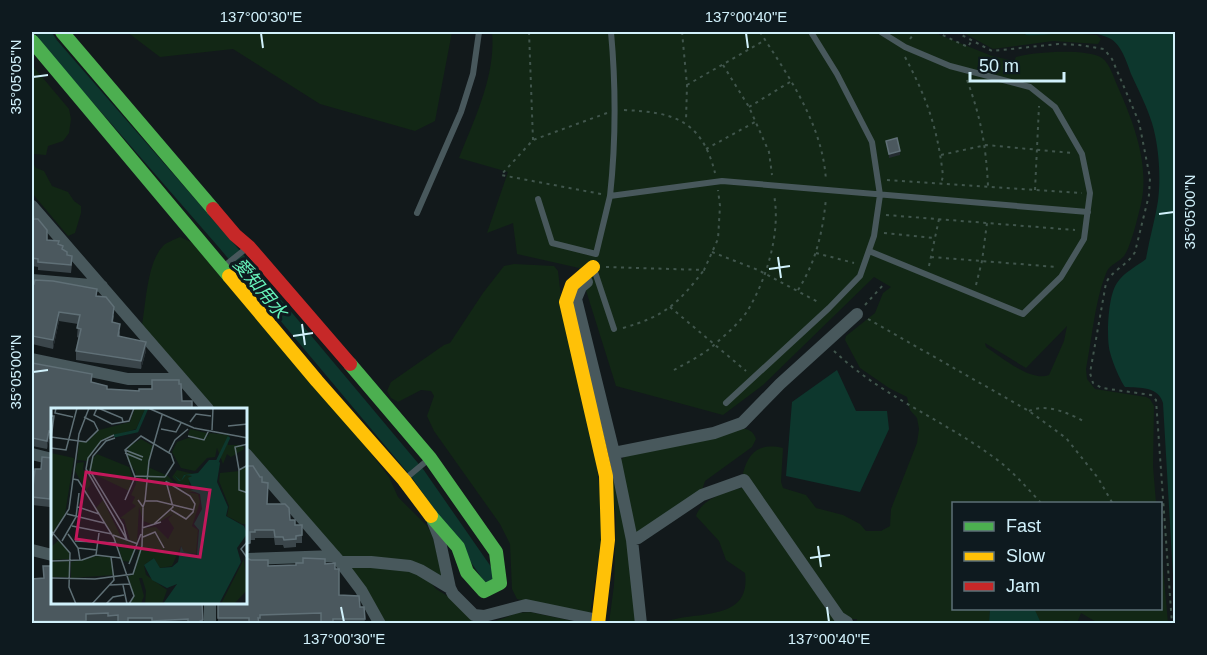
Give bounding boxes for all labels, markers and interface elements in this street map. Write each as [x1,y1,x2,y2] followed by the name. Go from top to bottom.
[220,8,302,25] text: 137°00'30"E
[705,8,787,25] text: 137°00'40"E
[7,39,24,115] text: 35°05'05"N
[970,45,1064,83] scale bar
[979,56,1019,76] text: 50 m
[1181,174,1198,250] text: 35°05'00"N
[229,254,292,324] water label: 愛知用水
[7,334,24,410] text: 35°05'00"N
[51,408,248,604] inset map
[952,502,1162,610] legend
[1006,516,1041,536] text: Fast
[1006,546,1046,566] text: Slow
[1006,576,1040,596] text: Jam
[303,630,385,647] text: 137°00'30"E
[788,630,870,647] text: 137°00'40"E

